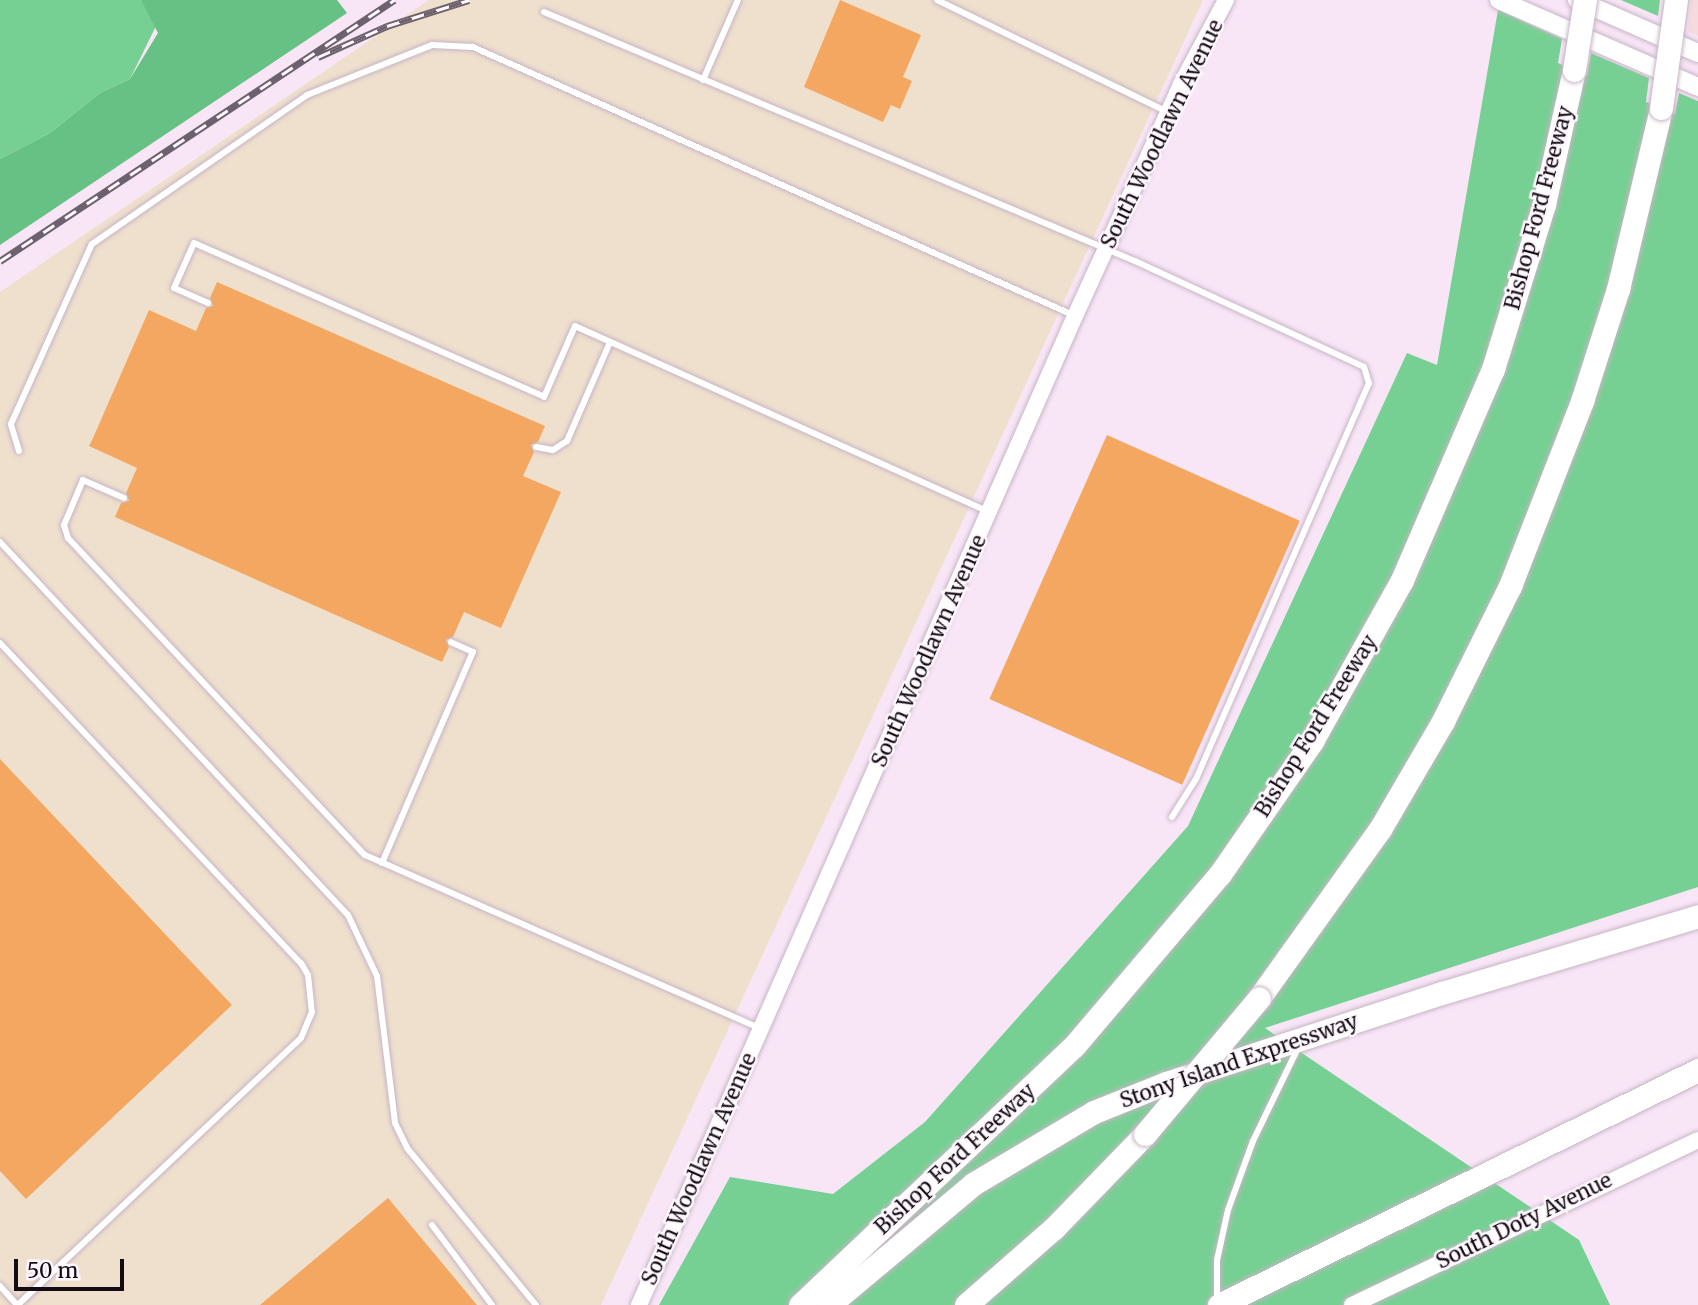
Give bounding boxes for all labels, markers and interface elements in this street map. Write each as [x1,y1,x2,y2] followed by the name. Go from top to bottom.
[1096,15,1228,253] street label: South Woodlawn Avenue
[1500,103,1578,313] street label: Bishop Ford Freeway
[866,531,992,771] street label: South Woodlawn Avenue
[1250,630,1382,822] street label: Bishop Ford Freeway
[1117,1008,1361,1114] street label: Stony Island Expressway
[636,1049,762,1289] street label: South Woodlawn Avenue
[870,1078,1040,1240] street label: Bishop Ford Freeway
[1432,1167,1616,1275] street label: South Doty Avenue
[18,1246,128,1290] scale bar
[27,1257,78,1284] text: 50 m

